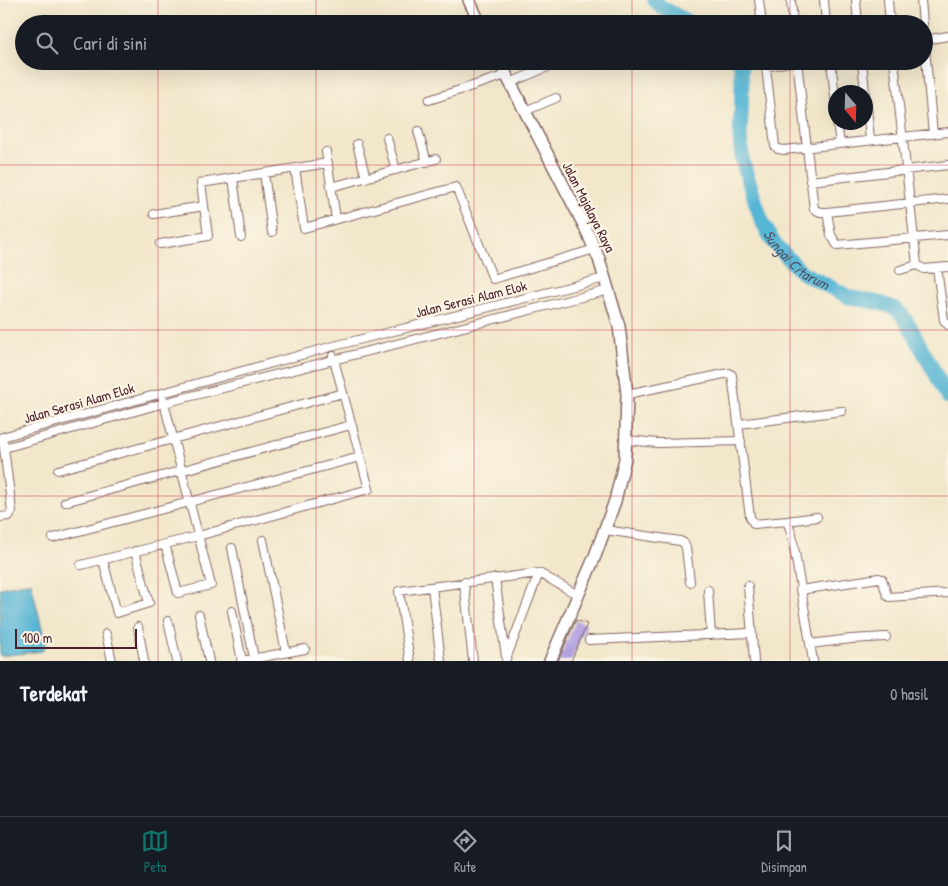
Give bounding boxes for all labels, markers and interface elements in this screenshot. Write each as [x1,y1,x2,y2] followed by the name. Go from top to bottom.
[15,15,933,70] search box
[33,29,61,57] icon: search
[73,30,147,56] text: Cari di sini
[828,85,873,130] north arrow
[558,158,621,256] street label: Jalan Majalaya Raya
[759,226,834,295] water label: Sungai Citarum
[413,275,529,322] street label: Jalan Serasi Alam Elok
[21,378,137,427] street label: Jalan Serasi Alam Elok
[15,626,138,649] scale bar
[22,628,52,647] text: 100 m
[20,679,87,708] text: Terdekat
[890,683,928,705] text: 0 hasil
[141,827,169,876] tab: Peta
[451,827,479,876] tab: Rute
[761,827,807,876] tab: Disimpan

